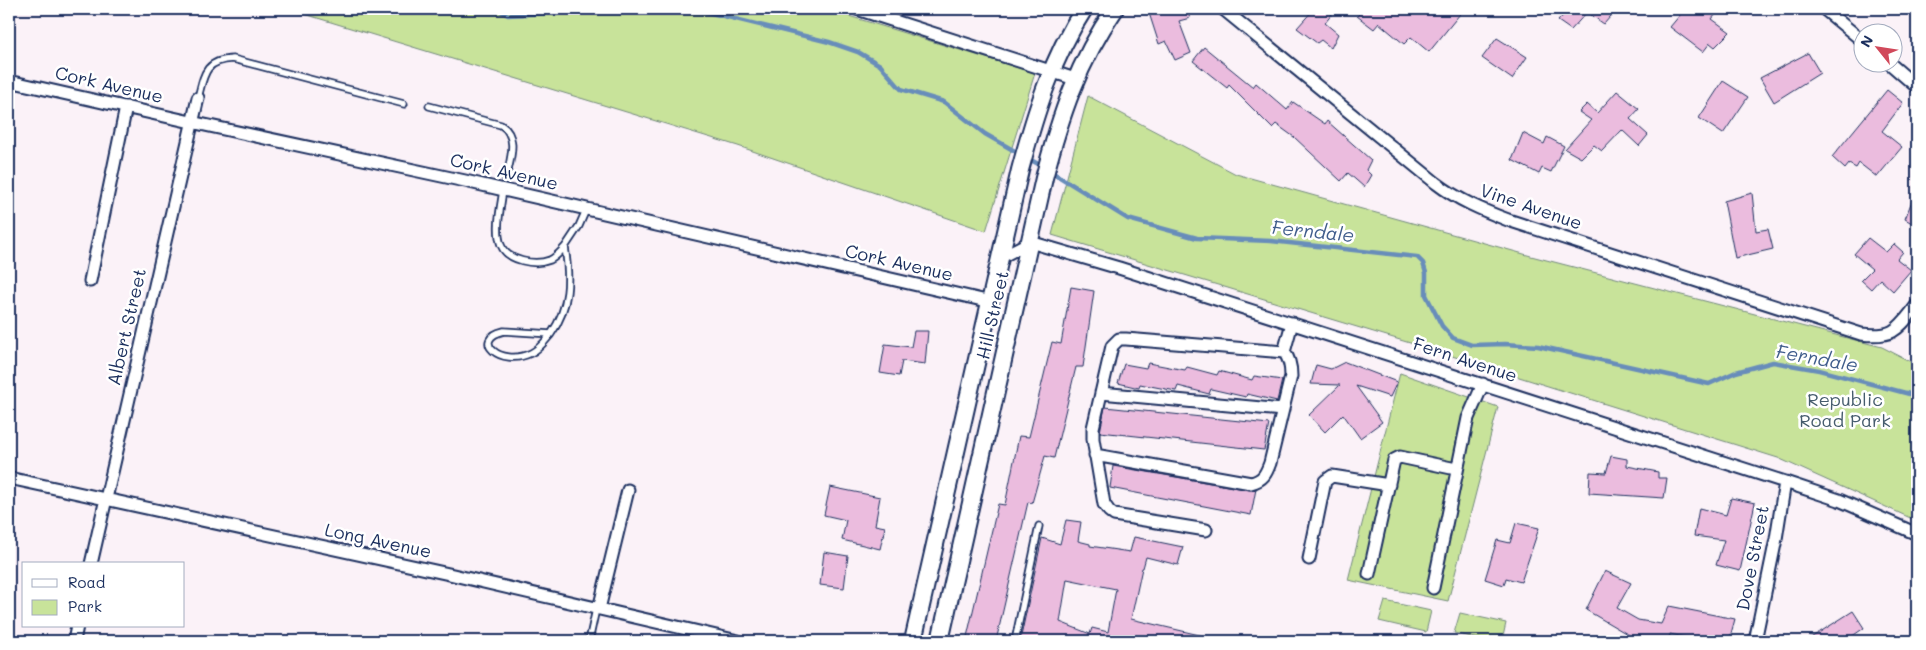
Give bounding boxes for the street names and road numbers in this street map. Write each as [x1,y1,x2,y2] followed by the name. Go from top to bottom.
[53,60,166,108] street label: Cork Avenue
[448,147,561,195] street label: Cork Avenue
[1477,177,1585,235] street label: Vine Avenue
[843,238,956,286] street label: Cork Avenue
[101,266,151,388] street label: Albert Street
[970,268,1014,362] street label: Hill Street
[1410,331,1521,387] street label: Fern Avenue
[1730,503,1774,613] street label: Dove Street
[323,517,434,563] street label: Long Avenue

